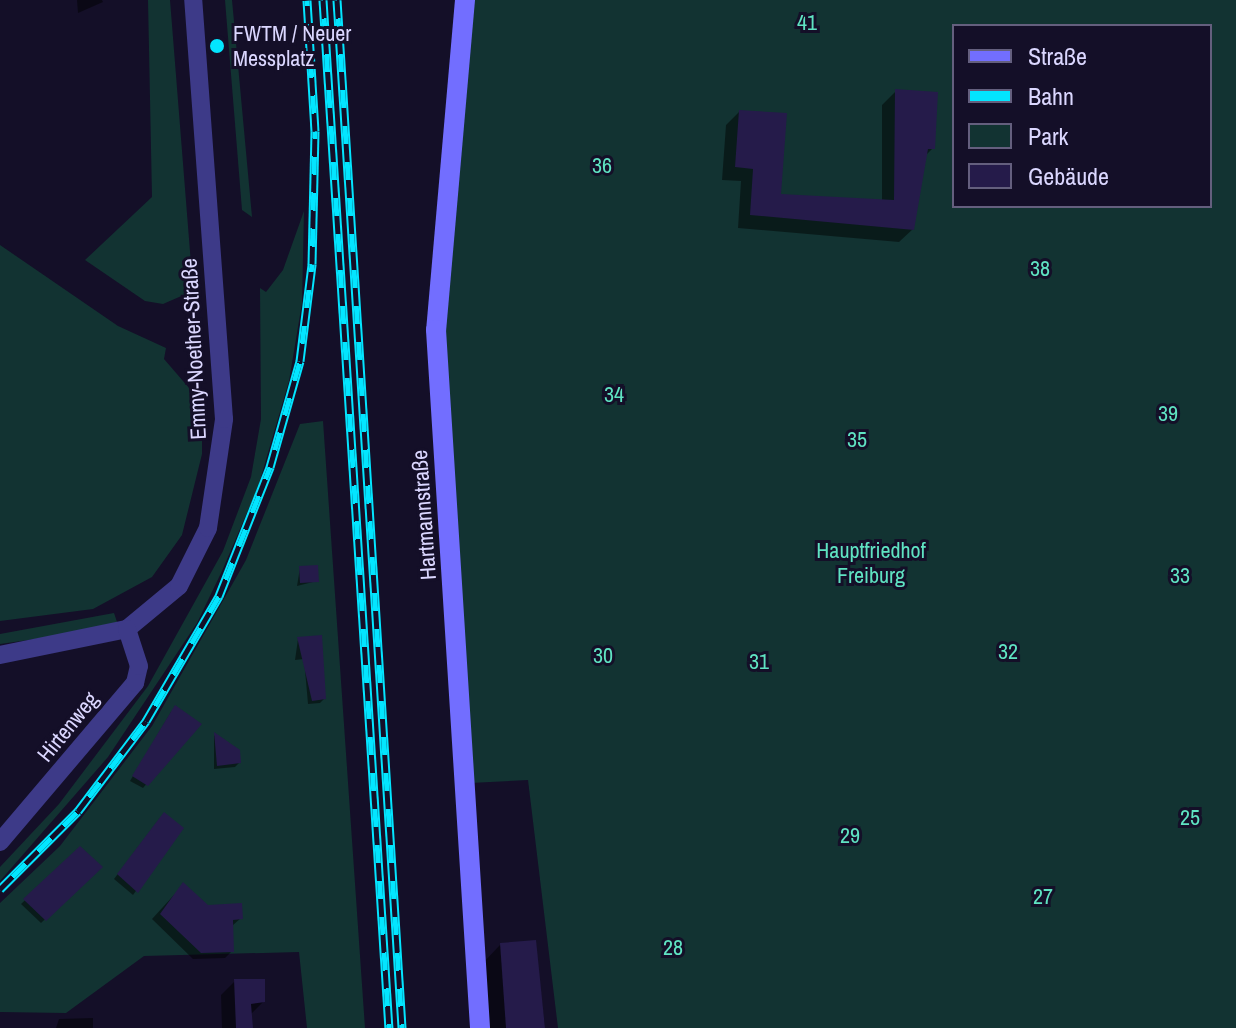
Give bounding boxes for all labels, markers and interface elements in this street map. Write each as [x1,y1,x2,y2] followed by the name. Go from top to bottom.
[797,10,817,36] park label: 41
[233,20,351,72] place label: FWTM / Neuer Messplatz
[952,24,1212,208] legend
[208,37,226,55] marker: FWTM / Neuer Messplatz
[1028,40,1087,72] text: Straße
[1028,80,1074,112] text: Bahn
[1028,120,1068,152] text: Park
[592,153,612,179] park label: 36
[1028,160,1109,192] text: Gebäude
[1030,256,1050,282] park label: 38
[176,258,212,440] street label: Emmy-Noether-Straße
[604,382,624,408] park label: 34
[1158,401,1178,427] park label: 39
[847,427,867,453] park label: 35
[406,449,442,581] street label: Hartmannstraße
[816,537,926,588] park label: Hauptfriedhof Freiburg
[1170,563,1190,589] park label: 33
[998,639,1018,665] park label: 32
[593,643,613,669] park label: 30
[749,649,769,675] park label: 31
[32,687,104,767] street label: Hirtenweg
[1180,805,1200,831] park label: 25
[840,823,860,849] park label: 29
[1033,884,1053,910] park label: 27
[663,935,683,961] park label: 28

